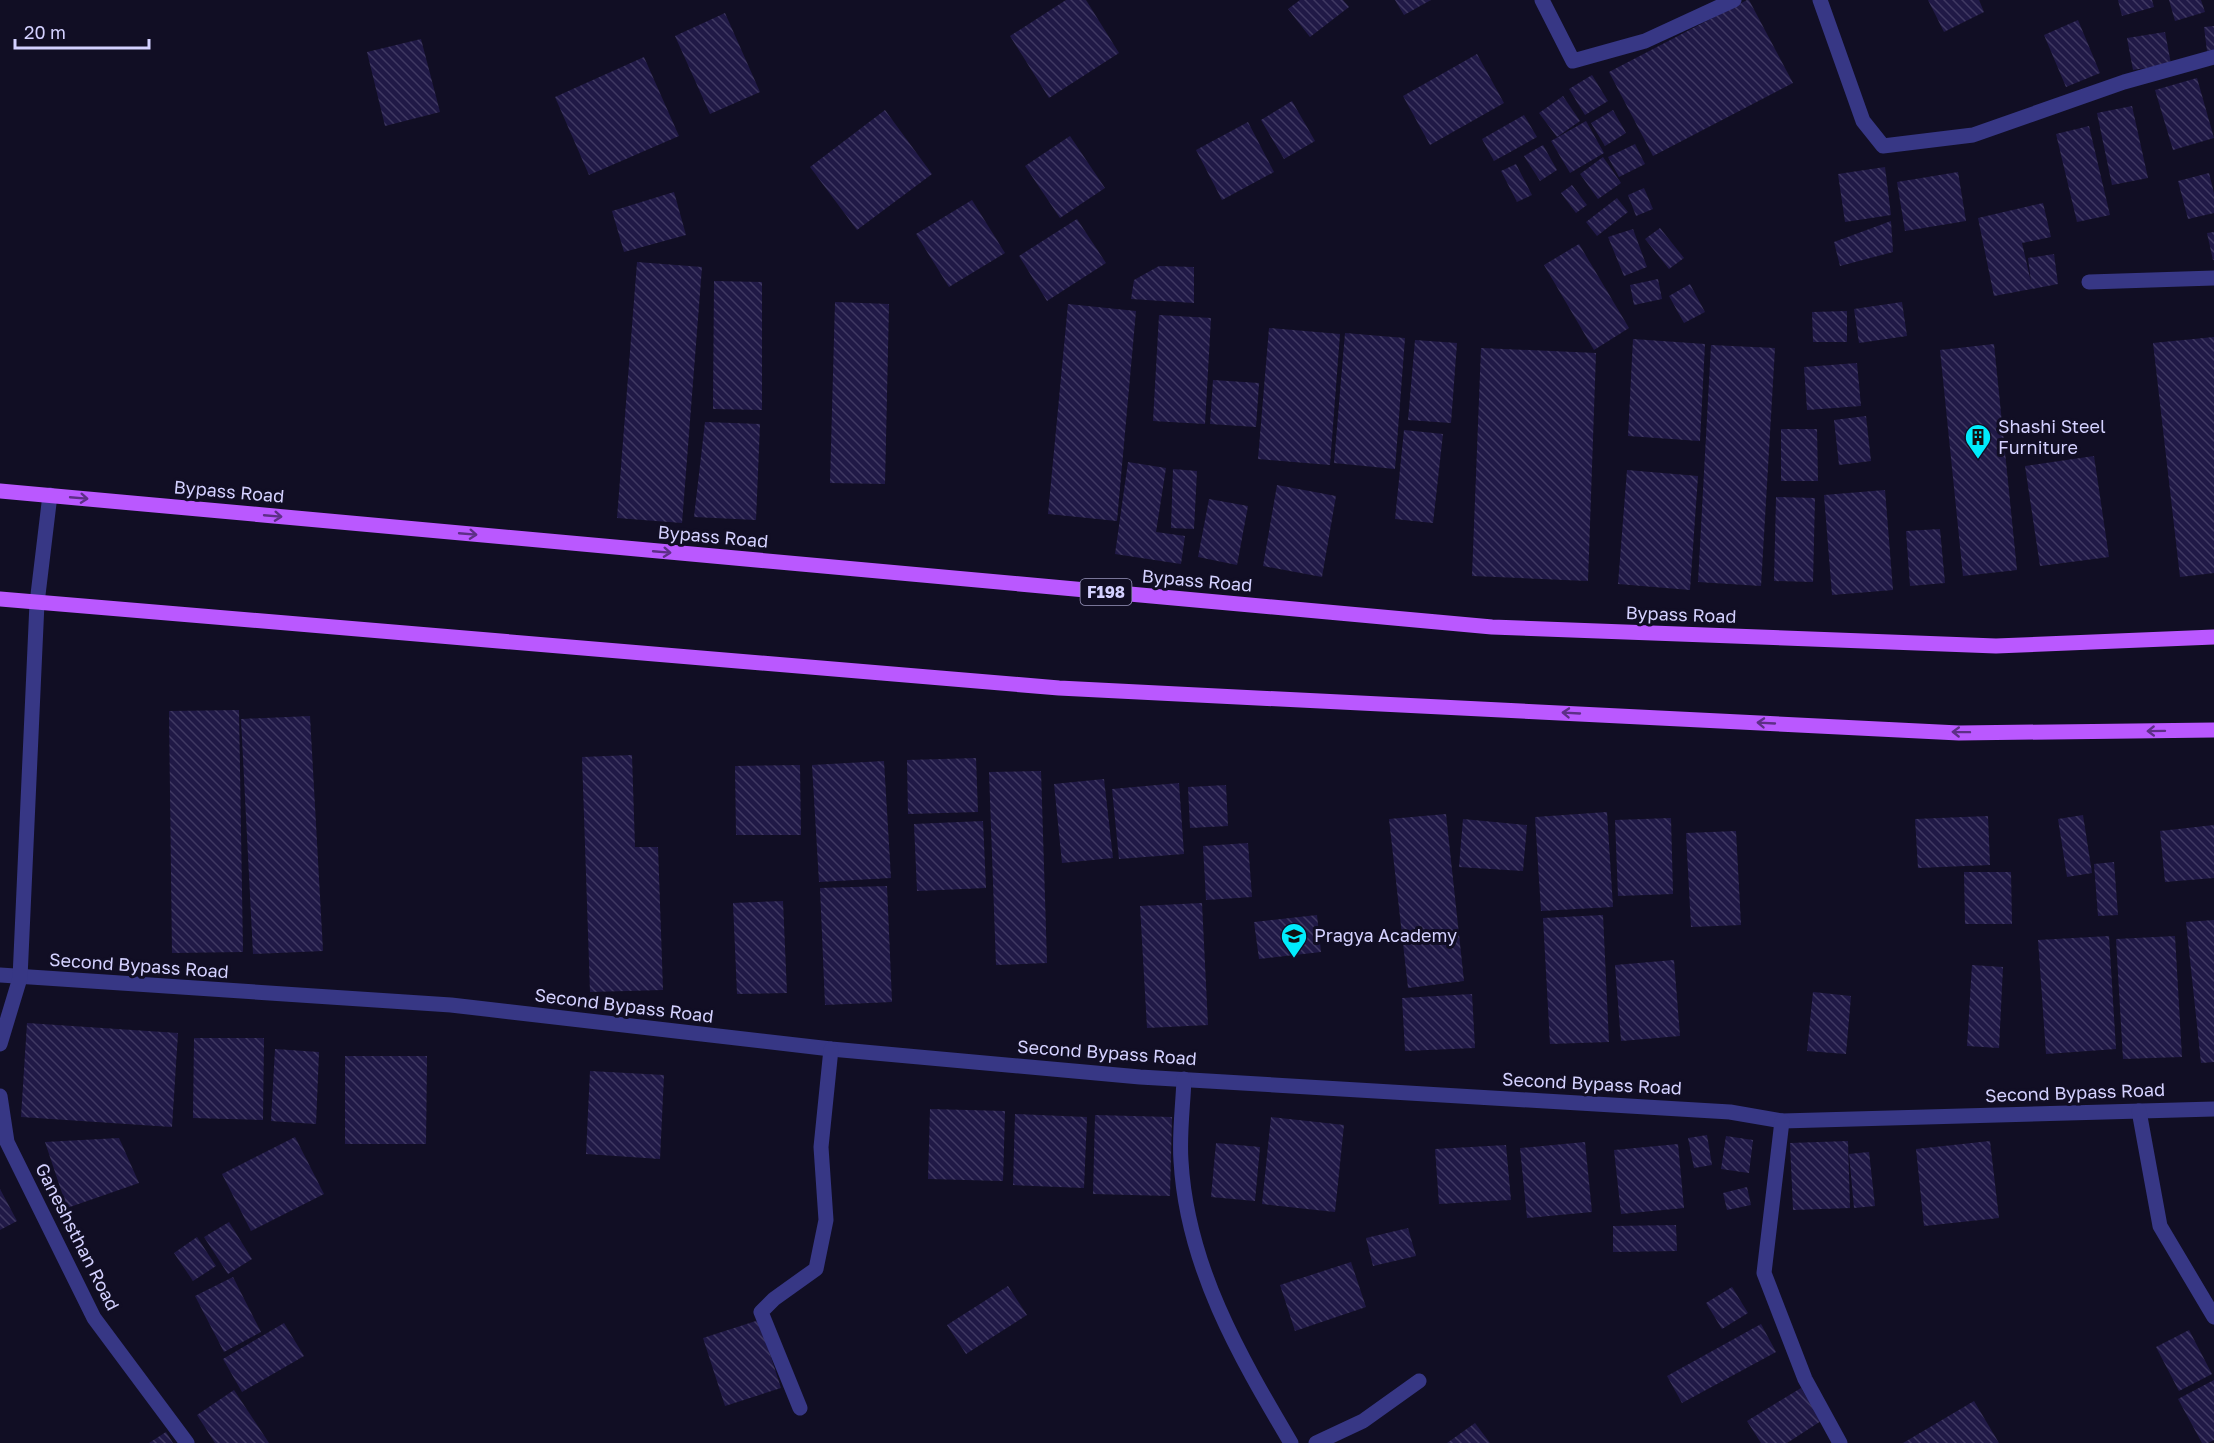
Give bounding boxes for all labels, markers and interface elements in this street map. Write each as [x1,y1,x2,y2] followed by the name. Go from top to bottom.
[15,12,148,50] scale bar
[24,21,66,43] text: 20 m
[1998,415,2106,458] place label: Shashi Steel Furniture
[1963,422,1993,460] building icon: Shashi Steel Furniture
[173,475,285,507] street label: Bypass Road
[69,493,89,504] one-way arrow
[263,511,283,522] one-way arrow
[657,520,769,552] street label: Bypass Road
[457,529,477,540] one-way arrow
[651,547,671,558] one-way arrow
[1141,564,1253,596] street label: Bypass Road
[1080,579,1132,605] road number: F198
[1625,601,1737,627] street label: Bypass Road
[1562,708,1581,719] one-way arrow
[1756,717,1776,728] one-way arrow
[2146,725,2166,737] one-way arrow
[1951,726,1971,738] one-way arrow
[1279,921,1309,959] school or university icon: Pragya Academy
[1314,924,1457,946] place label: Pragya Academy
[48,948,230,982] street label: Second Bypass Road
[533,983,715,1027] street label: Second Bypass Road
[1016,1035,1198,1069] street label: Second Bypass Road
[1502,1067,1683,1099] street label: Second Bypass Road
[1985,1078,2165,1106] street label: Second Bypass Road
[31,1159,125,1314] street label: Ganeshsthan Road

